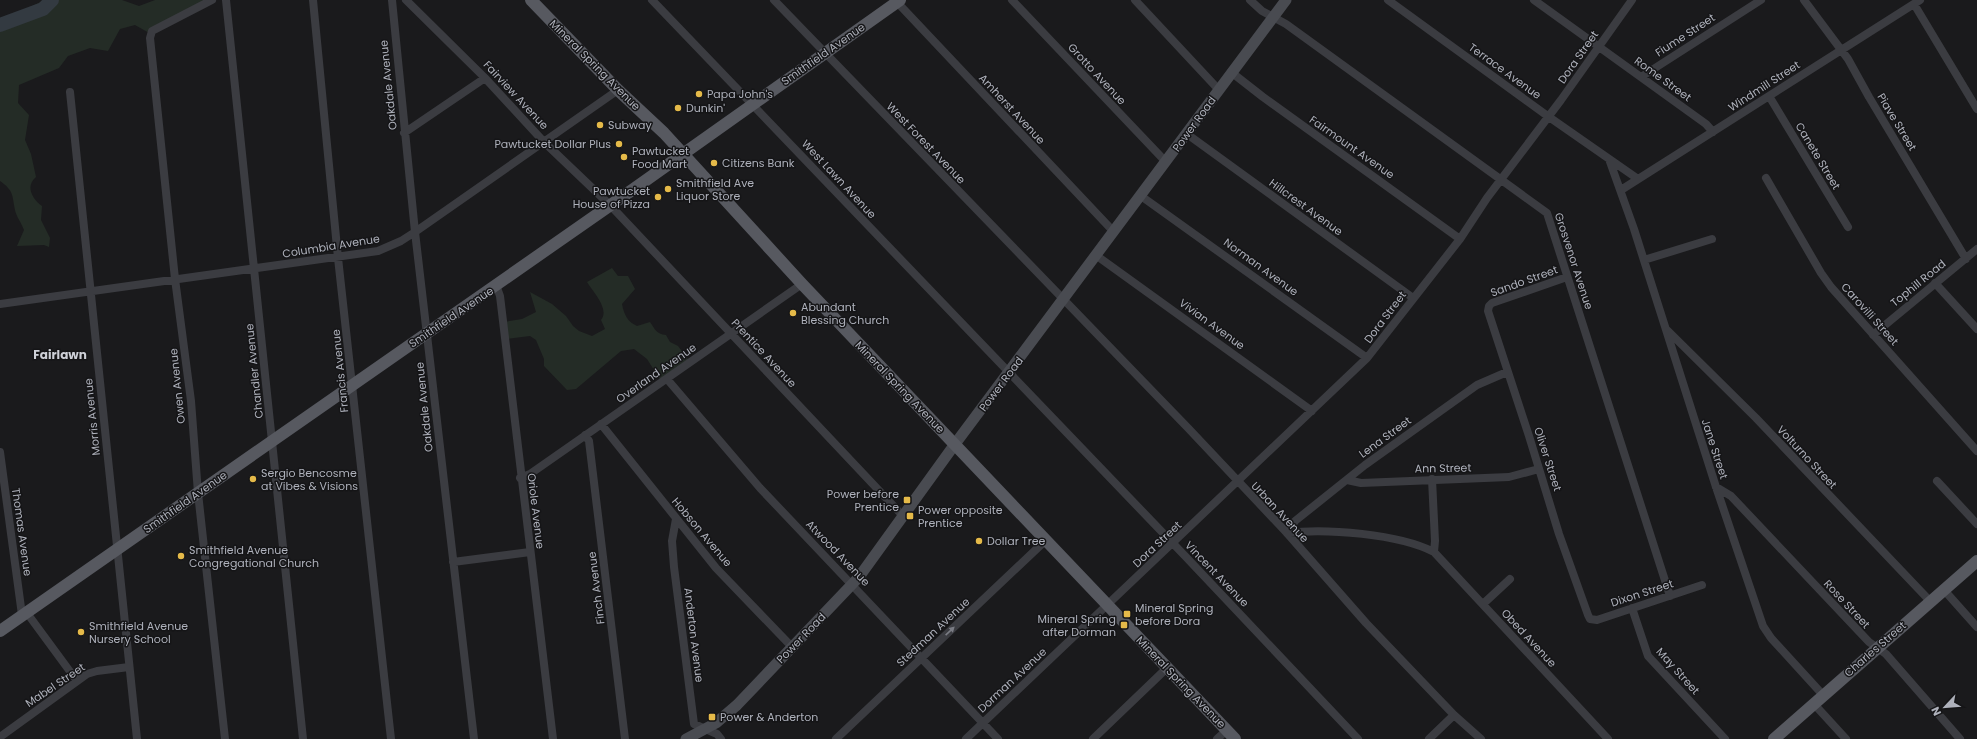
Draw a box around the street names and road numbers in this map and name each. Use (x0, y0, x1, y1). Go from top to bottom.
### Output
street label: Fiume Street (1652, 10, 1718, 60)
street label: Mineral Spring Avenue (546, 16, 644, 114)
street label: Smithfield Avenue (778, 19, 868, 89)
street label: Dora Street (1554, 27, 1602, 87)
street label: Oakdale Avenue (375, 39, 401, 131)
street label: Terrace Avenue (1465, 39, 1545, 103)
street label: Grotto Avenue (1064, 40, 1130, 108)
street label: Rome Street (1631, 53, 1695, 105)
street label: Fairview Avenue (480, 57, 552, 133)
street label: Windmill Street (1725, 57, 1803, 115)
street label: Amherst Avenue (975, 70, 1049, 148)
street label: Piave Street (1873, 90, 1921, 154)
street label: Power Road (1168, 93, 1220, 155)
street label: West Forest Avenue (883, 99, 969, 187)
street label: Fairmount Avenue (1306, 112, 1398, 182)
street label: Canete Street (1792, 119, 1844, 193)
street label: West Lawn Avenue (798, 136, 880, 222)
street label: Hillcrest Avenue (1266, 175, 1346, 239)
street label: Grosvenor Avenue (1551, 211, 1597, 312)
street label: Columbia Avenue (281, 230, 381, 262)
street label: Norman Avenue (1220, 234, 1302, 300)
street label: Tophill Road (1887, 256, 1949, 310)
street label: Sando Street (1488, 261, 1560, 301)
street label: Carovilli Street (1838, 279, 1902, 349)
street label: Smithfield Avenue (405, 283, 497, 351)
street label: Dora Street (1360, 288, 1410, 346)
street label: Vivian Avenue (1176, 295, 1248, 353)
street label: Prentice Avenue (728, 315, 800, 391)
street label: Chandler Avenue (241, 323, 267, 419)
street label: Francis Avenue (328, 328, 352, 413)
street label: Mineral Spring Avenue (852, 337, 948, 437)
street label: Overland Avenue (613, 339, 699, 407)
street label: Owen Avenue (165, 347, 189, 425)
street label: Power Road (975, 353, 1027, 415)
street label: Oakdale Avenue (411, 361, 437, 453)
street label: Morris Avenue (80, 378, 104, 456)
street label: Lena Street (1356, 413, 1414, 461)
street label: Jane Street (1698, 417, 1732, 481)
street label: Volturno Street (1773, 422, 1841, 492)
street label: Oliver Street (1530, 425, 1566, 493)
street label: Ann Street (1415, 460, 1471, 476)
street label: Smithfield Avenue (140, 467, 230, 537)
street label: Oriole Avenue (523, 472, 549, 550)
street label: Urban Avenue (1248, 478, 1312, 546)
street label: Thomas Avenue (8, 487, 36, 577)
street label: Hobson Avenue (668, 494, 736, 570)
street label: Atwood Avenue (802, 516, 874, 590)
street label: Dora Street (1129, 517, 1185, 571)
street label: Vincent Avenue (1181, 538, 1253, 611)
street label: Finch Avenue (584, 550, 608, 625)
street label: Dixon Street (1609, 575, 1675, 611)
street label: Rose Street (1820, 576, 1874, 632)
street label: Anderton Avenue (680, 587, 708, 683)
street label: Stedman Avenue (893, 594, 973, 670)
street label: Obed Avenue (1498, 605, 1560, 671)
street label: Power Road (773, 609, 829, 667)
street label: Charles Street (1841, 618, 1909, 680)
street label: Mineral Spring Avenue (1133, 632, 1229, 732)
street label: Dorman Avenue (974, 644, 1050, 716)
street label: May Street (1653, 644, 1703, 698)
street label: Mabel Street (22, 659, 88, 711)

